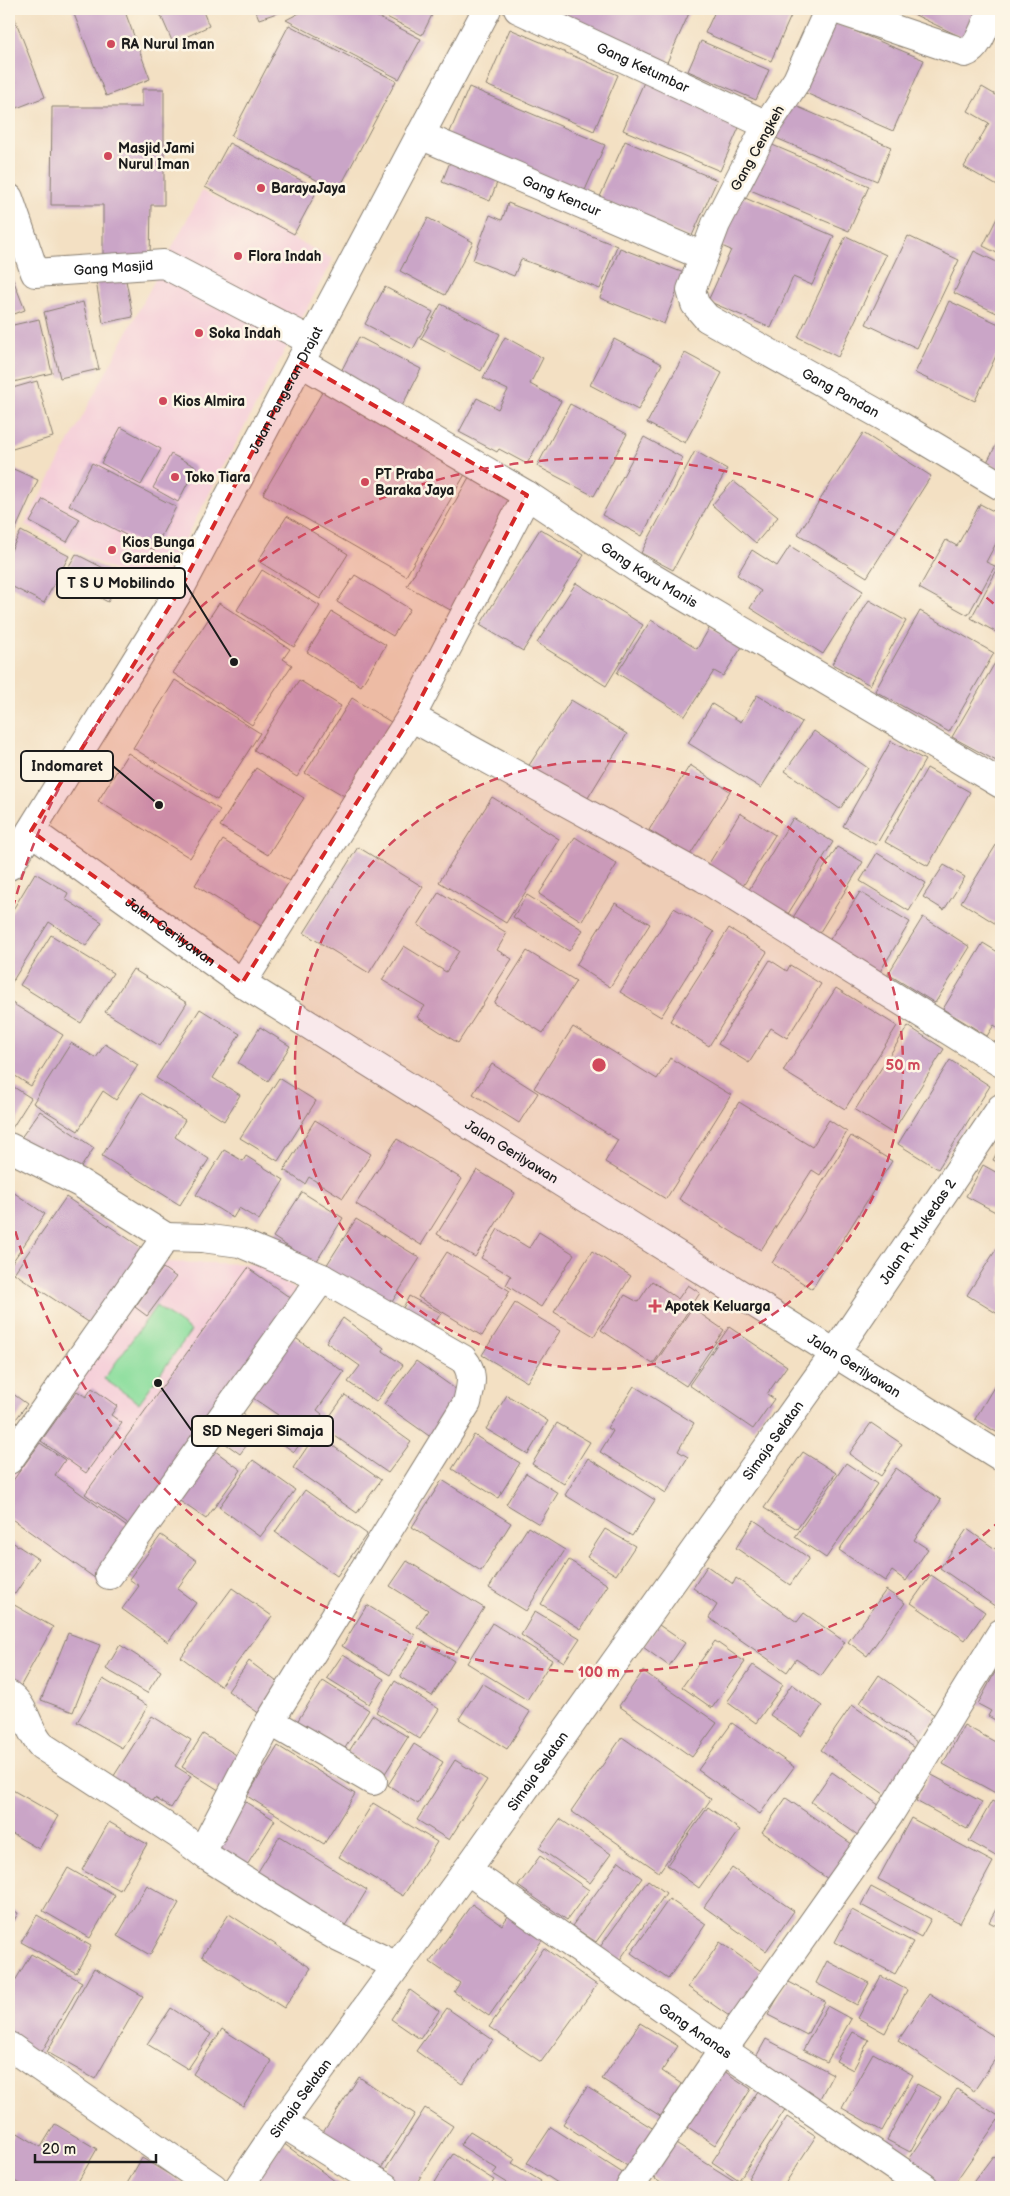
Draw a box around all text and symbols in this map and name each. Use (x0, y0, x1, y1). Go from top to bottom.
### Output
place label: RA Nurul Iman (121, 36, 215, 53)
marker: RA Nurul Iman (105, 38, 117, 50)
street label: Gang Ketumbar (594, 39, 693, 97)
street label: Gang Cengkeh (727, 102, 788, 194)
place label: Masjid Jami Nurul Iman (118, 140, 195, 173)
marker: Masjid Jami Nurul Iman (102, 150, 114, 162)
street label: Gang Kencur (520, 172, 604, 221)
place label: BarayaJaya (271, 180, 346, 197)
marker: BarayaJaya (255, 182, 267, 194)
place label: Flora Indah (248, 248, 321, 265)
marker: Flora Indah (232, 250, 244, 262)
street label: Gang Masjid (73, 257, 154, 279)
street label: Jalan Pangeran Drajat (245, 323, 327, 456)
place label: Soka Indah (209, 325, 281, 342)
marker: Soka Indah (193, 327, 205, 339)
street label: Gang Pandan (799, 365, 882, 421)
place label: Kios Almira (173, 393, 245, 410)
marker: Kios Almira (157, 395, 169, 407)
place label: PT Praba Baraka Jaya (375, 466, 454, 499)
place label: Toko Tiara (185, 469, 250, 486)
marker: Toko Tiara (169, 471, 181, 483)
marker: PT Praba Baraka Jaya (359, 476, 371, 488)
place label: Kios Bunga Gardenia (122, 534, 195, 567)
street label: Gang Kayu Manis (597, 538, 701, 612)
marker: Kios Bunga Gardenia (106, 544, 118, 556)
callout: T S U Mobilindo (57, 568, 185, 598)
text: T S U Mobilindo (67, 574, 175, 593)
callout: Indomaret (21, 751, 113, 781)
text: Indomaret (31, 757, 103, 776)
street label: Jalan Gerilyawan (122, 894, 219, 970)
centre of rings (590, 1056, 608, 1074)
text: 50 m (886, 1056, 921, 1075)
street label: Jalan Gerilyawan (462, 1116, 561, 1187)
street label: Jalan R. Mukedas 2 (876, 1175, 960, 1288)
place label: Apotek Keluarga (664, 1298, 771, 1315)
marker: Apotek Keluarga (649, 1300, 661, 1312)
street label: Jalan Gerilyawan (804, 1330, 904, 1401)
street label: Simaja Selatan (739, 1397, 807, 1484)
callout: SD Negeri Simaja (192, 1416, 333, 1446)
text: SD Negeri Simaja (202, 1422, 324, 1441)
text: 100 m (578, 1663, 620, 1682)
street label: Simaja Selatan (504, 1728, 572, 1814)
street label: Gang Ananas (655, 1999, 735, 2062)
street label: Simaja Selatan (267, 2055, 335, 2141)
scale bar (35, 2131, 156, 2163)
text: 20 m (42, 2140, 76, 2159)

